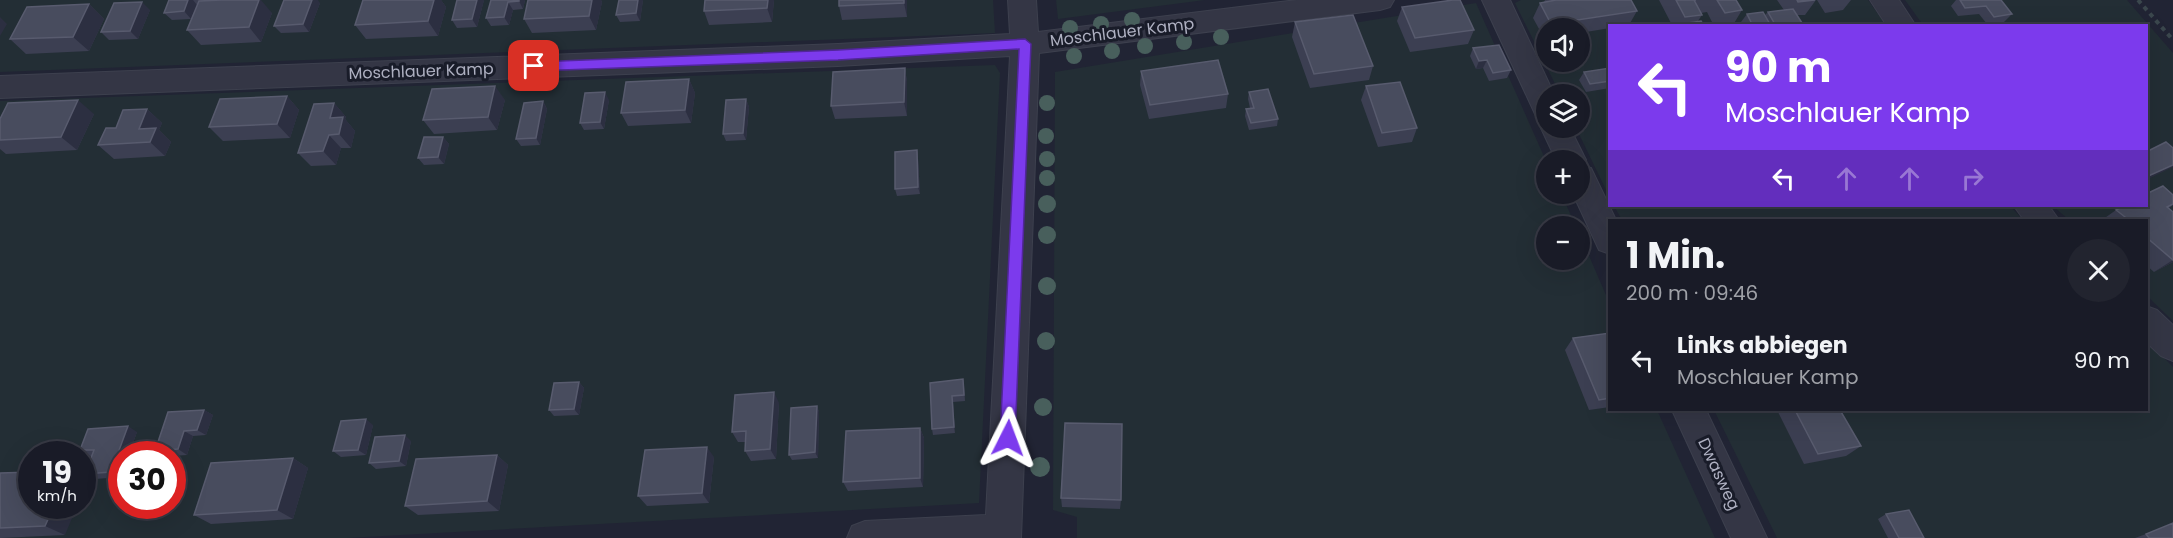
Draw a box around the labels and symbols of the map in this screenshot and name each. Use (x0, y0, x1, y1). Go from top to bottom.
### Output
street label: Moschlauer Kamp (1049, 12, 1196, 52)
pin (508, 40, 559, 91)
street label: Moschlauer Kamp (348, 57, 494, 85)
position arrow (976, 406, 1040, 470)
street label: Dwasweg (1692, 434, 1746, 514)
speed limit sign: 30 (108, 441, 186, 519)

